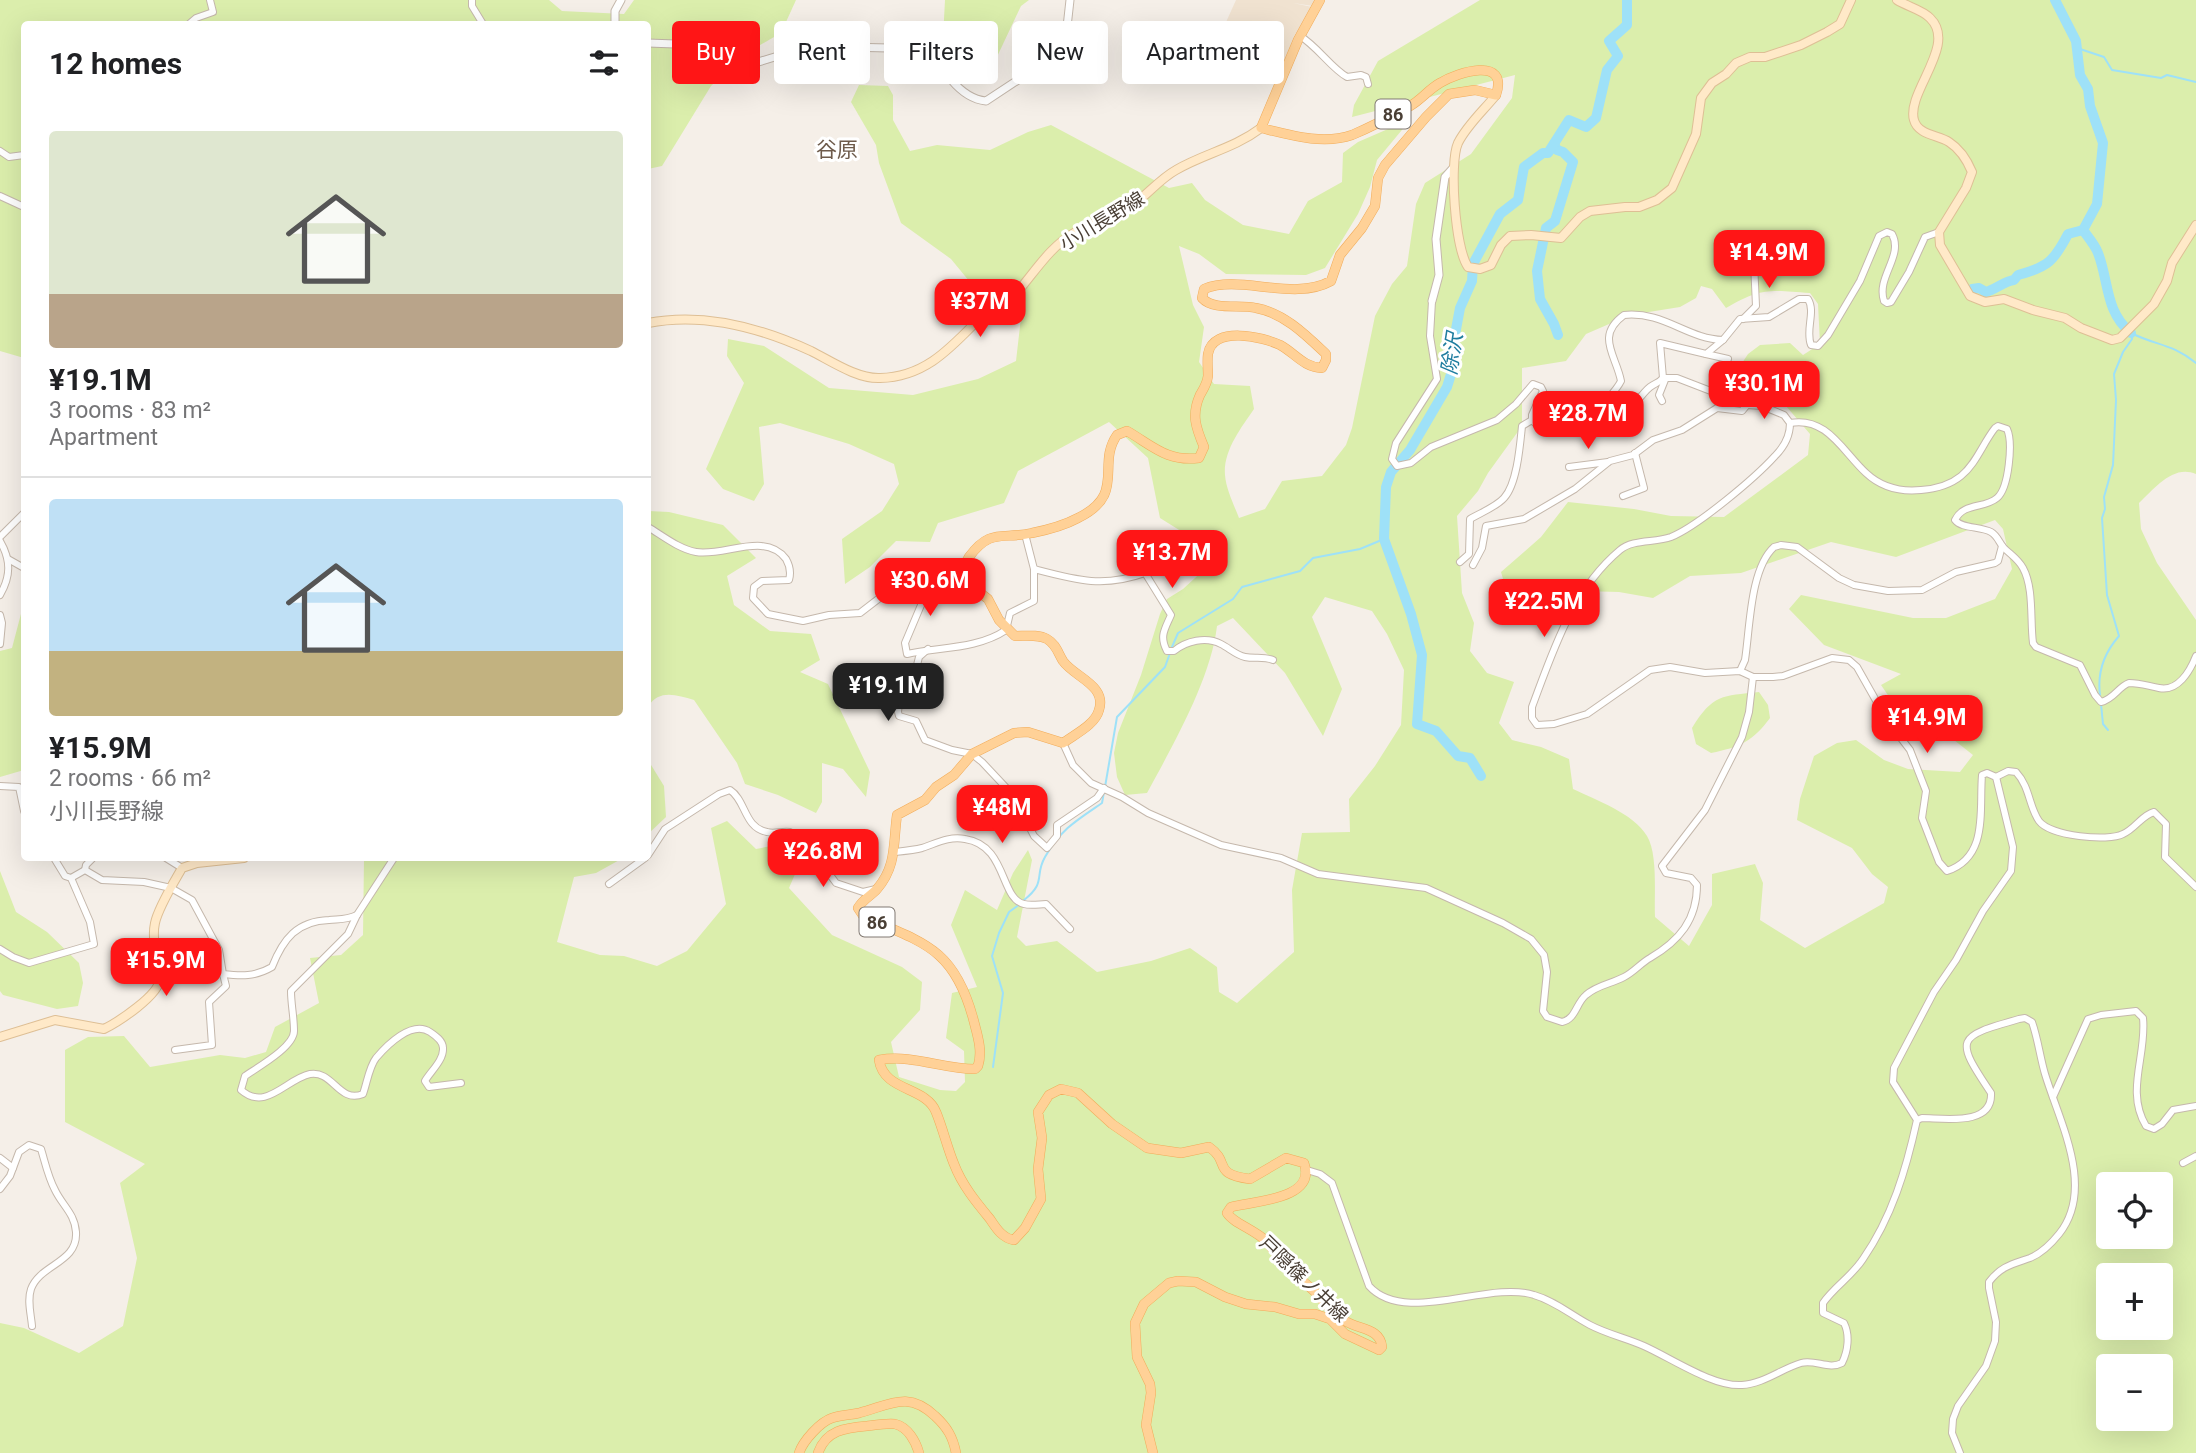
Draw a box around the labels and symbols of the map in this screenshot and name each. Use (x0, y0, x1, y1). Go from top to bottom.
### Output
road number: 86 (1376, 100, 1410, 128)
district label: 谷原 (816, 138, 858, 162)
street label: 小川長野線 (1055, 187, 1149, 255)
pin: ¥14.9M (1712, 230, 1826, 290)
pin: ¥37M (939, 280, 1021, 339)
water label: 除沢 (1437, 328, 1468, 377)
pin: ¥30.1M (1707, 362, 1821, 421)
pin: ¥28.7M (1531, 392, 1645, 451)
pin: ¥13.7M (1115, 530, 1229, 590)
pin: ¥30.6M (873, 558, 987, 618)
pin: ¥22.5M (1487, 580, 1601, 639)
pin: ¥19.1M (831, 664, 945, 723)
pin: ¥14.9M (1870, 696, 1984, 755)
pin: ¥48M (961, 786, 1043, 845)
pin: ¥26.8M (766, 830, 880, 889)
road number: 86 (860, 908, 894, 937)
pin: ¥15.9M (109, 939, 223, 998)
street label: 戸隠篠ノ井線 (1255, 1231, 1353, 1327)

